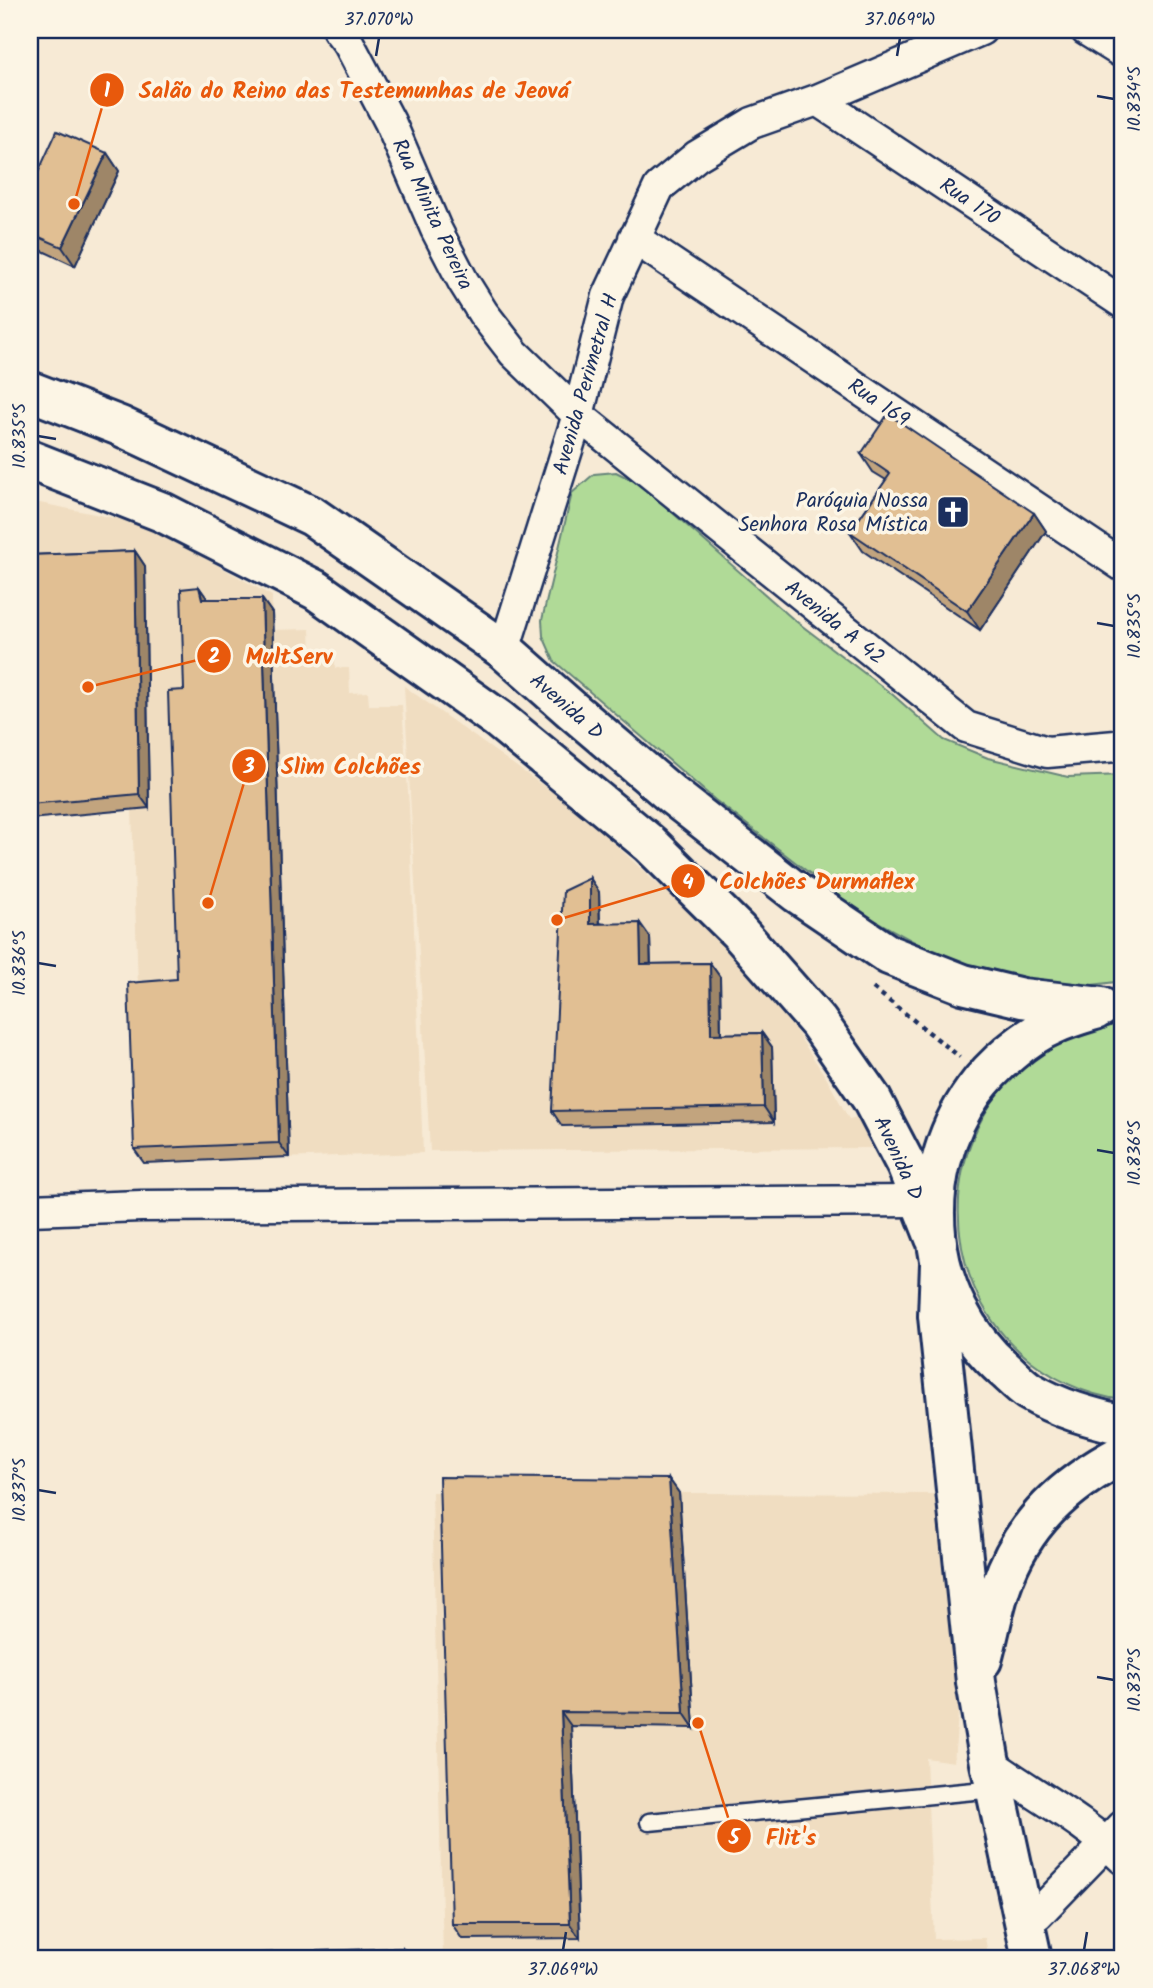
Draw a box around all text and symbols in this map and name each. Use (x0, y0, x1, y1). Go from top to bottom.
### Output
text: 37.070°W (344, 6, 414, 35)
text: 37.069°W (865, 6, 935, 35)
text: 10.834°S (1121, 66, 1150, 132)
callout: Salão do Reino das Testemunhas de Jeová (89, 68, 583, 112)
text: Salão do Reino das Testemunhas de Jeová (139, 74, 572, 110)
text: 1 (104, 75, 111, 108)
street label: Rua Minita Pereira (382, 133, 481, 296)
street label: Rua 170 (932, 170, 1006, 235)
street label: Avenida Perimetral H (545, 290, 628, 479)
street label: Rua 169 (840, 370, 916, 436)
text: 10.835°S (6, 403, 35, 469)
place label: Paróquia Nossa Senhora Rosa Mística (738, 485, 928, 542)
church icon: Paróquia Nossa Senhora Rosa Mística (934, 493, 972, 531)
street label: Avenida A 42 (777, 572, 891, 674)
text: 10.835°S (1121, 593, 1150, 659)
callout: MultServ (197, 634, 347, 678)
text: MultServ (245, 640, 334, 676)
text: 2 (208, 641, 220, 674)
street label: Avenida D (521, 665, 611, 749)
callout: Slim Colchões (232, 744, 435, 788)
text: Slim Colchões (281, 750, 421, 786)
text: 3 (242, 751, 255, 784)
callout: Colchões Durmaflex (670, 859, 929, 903)
text: Colchões Durmaflex (719, 865, 916, 901)
text: 4 (682, 867, 694, 900)
text: 10.836°S (6, 930, 35, 996)
street label: Avenida D (864, 1111, 932, 1206)
text: 10.836°S (1121, 1120, 1150, 1186)
text: 10.837°S (6, 1458, 35, 1522)
text: 10.837°S (1121, 1648, 1150, 1712)
callout: Flit's (717, 1814, 831, 1858)
text: Flit's (766, 1821, 817, 1857)
text: 5 (728, 1822, 742, 1855)
text: 37.069°W (528, 1956, 598, 1985)
text: 37.068°W (1048, 1956, 1120, 1985)

